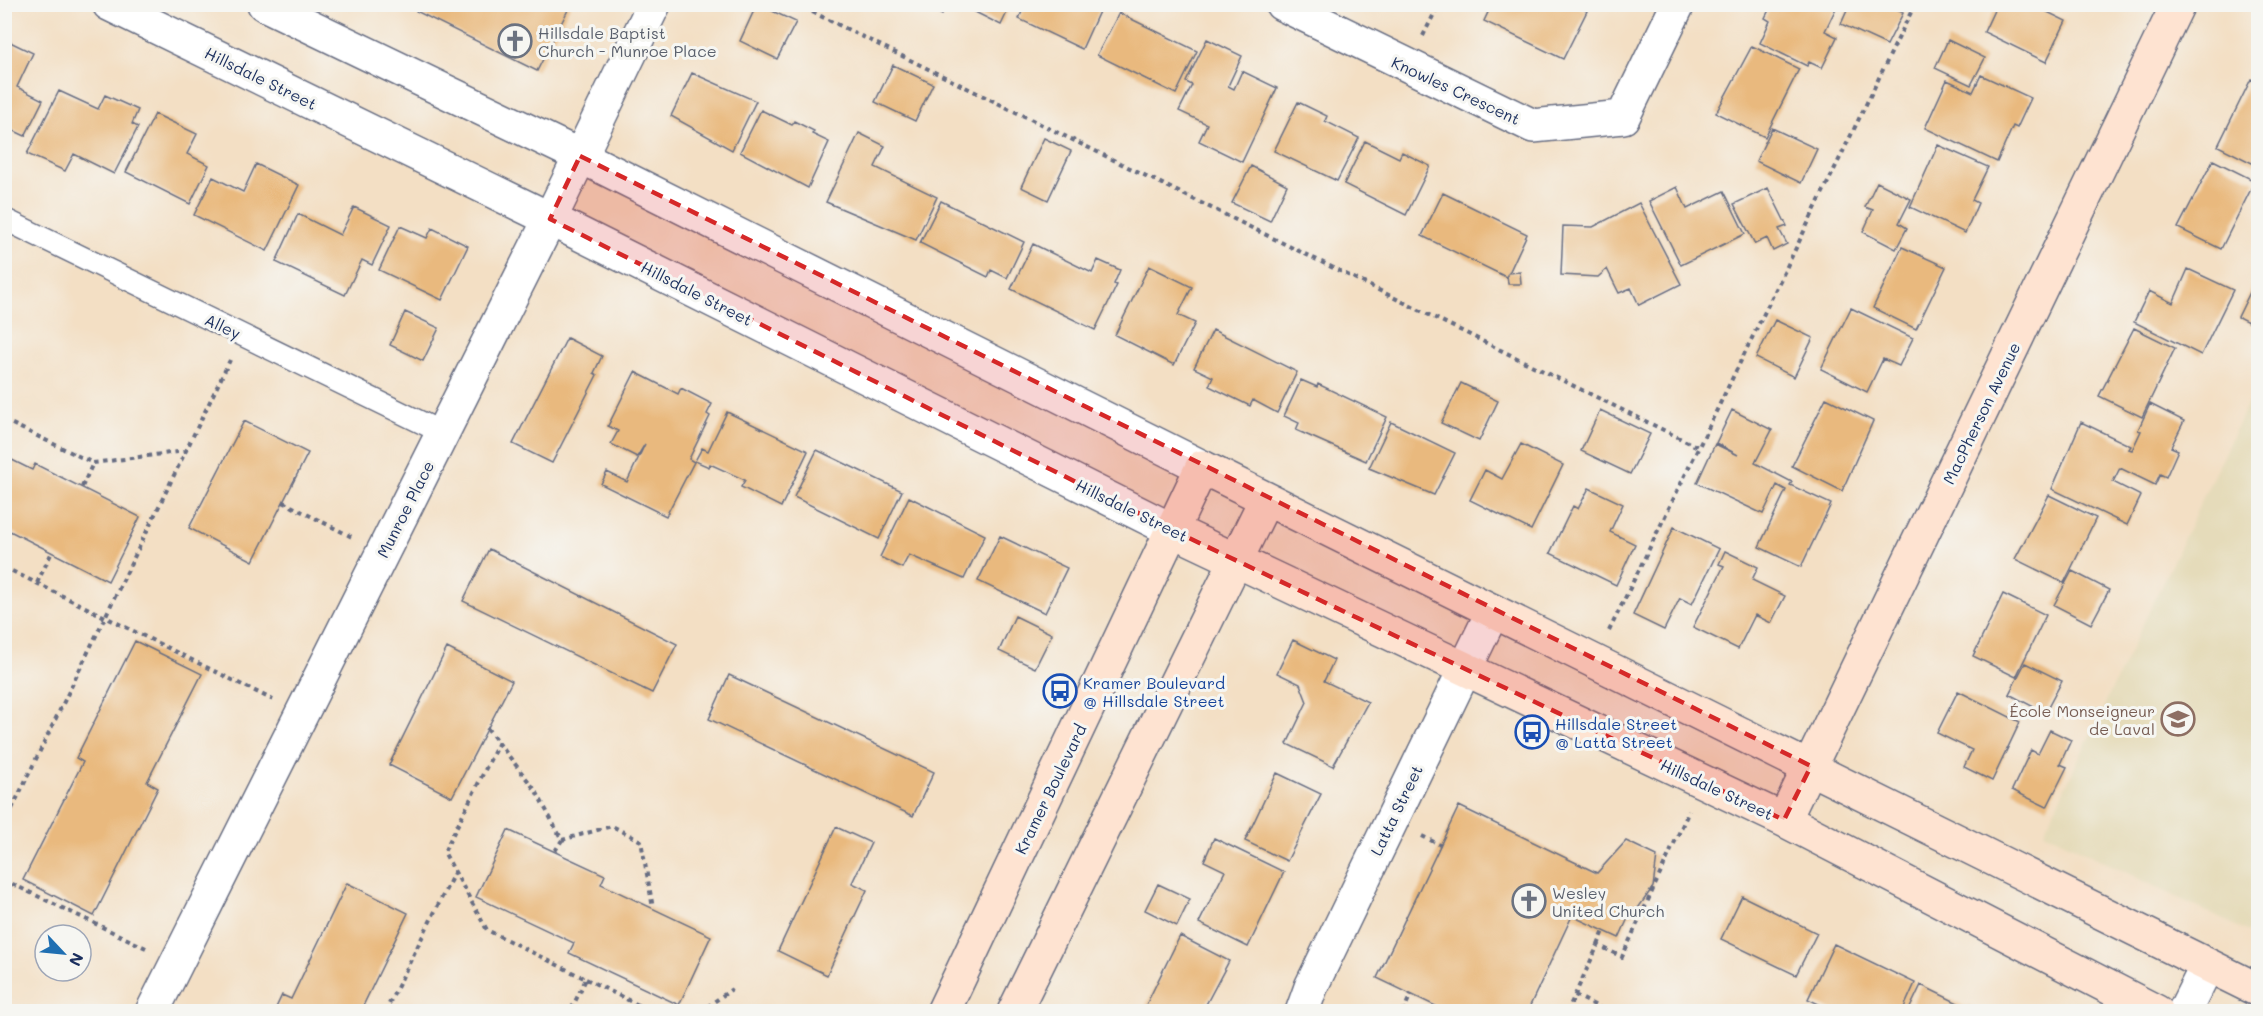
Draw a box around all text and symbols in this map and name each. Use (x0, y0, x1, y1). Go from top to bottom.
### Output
place label: Hillsdale Baptist Church - Munroe Place (538, 22, 717, 61)
church icon: Hillsdale Baptist Church - Munroe Place (497, 23, 533, 59)
street label: Hillsdale Street (201, 42, 321, 114)
street label: Knowles Crescent (1388, 51, 1524, 129)
street label: Hillsdale Street (638, 256, 756, 330)
street label: Alley (202, 308, 244, 344)
street label: MacPherson Avenue (1937, 339, 2025, 487)
street label: Munroe Place (372, 457, 438, 561)
street label: Hillsdale Street (1072, 474, 1192, 546)
place label: Kramer Boulevard @ Hillsdale Street (1083, 672, 1225, 711)
bus stop icon: Kramer Boulevard @ Hillsdale Street (1042, 673, 1078, 709)
place label: École Monseigneur de Laval (2009, 700, 2155, 739)
school or university icon: École Monseigneur de Laval (2160, 701, 2196, 737)
place label: Hillsdale Street @ Latta Street (1555, 713, 1677, 752)
bus stop icon: Hillsdale Street @ Latta Street (1514, 714, 1550, 750)
street label: Kramer Boulevard (1009, 720, 1091, 858)
street label: Hillsdale Street (1657, 754, 1777, 824)
street label: Latta Street (1365, 761, 1427, 859)
place label: Wesley United Church (1552, 882, 1664, 921)
church icon: Wesley United Church (1511, 883, 1547, 919)
north arrow (33, 923, 93, 983)
text: N (65, 950, 89, 970)

